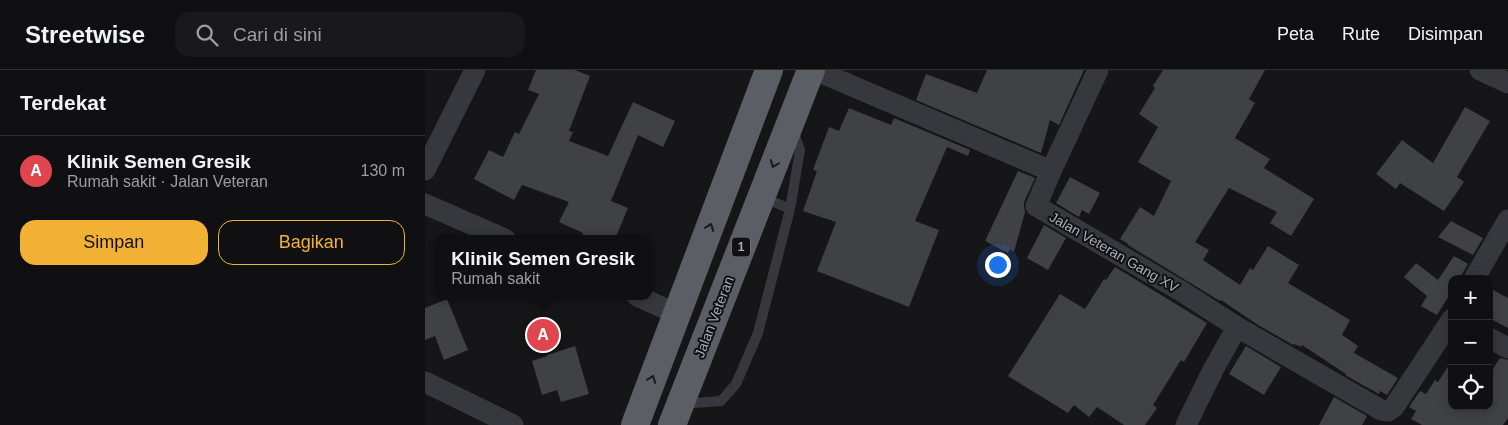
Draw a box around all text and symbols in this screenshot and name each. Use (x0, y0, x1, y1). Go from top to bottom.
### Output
search box (175, 12, 525, 57)
text: Streetwise (25, 21, 145, 48)
icon: search (193, 21, 221, 49)
text: Cari di sini (233, 24, 322, 45)
text: Peta (1277, 24, 1314, 44)
text: Rute (1342, 24, 1380, 44)
text: Disimpan (1408, 24, 1483, 44)
text: Terdekat (20, 91, 106, 114)
text: Klinik Semen Gresik (67, 151, 251, 172)
one-way arrow (770, 159, 780, 168)
text: A (30, 162, 42, 179)
text: 130 m (361, 162, 405, 179)
text: Rumah sakit · Jalan Veteran (67, 173, 268, 190)
street label: Jalan Veteran Gang XV (1047, 208, 1182, 296)
button: Simpan (20, 220, 208, 265)
button: Bagikan (218, 220, 405, 265)
one-way arrow (704, 224, 714, 232)
popup (434, 235, 652, 300)
road number: 1 (732, 238, 750, 256)
text: Klinik Semen Gresik (451, 248, 635, 269)
your location (985, 252, 1011, 278)
text: Rumah sakit (451, 270, 540, 287)
street label: Jalan Veteran (691, 274, 737, 360)
map controls (1448, 275, 1493, 410)
button: + (1448, 275, 1493, 320)
pin: A (527, 316, 559, 354)
button: − (1448, 320, 1493, 365)
button: locate (1448, 365, 1493, 410)
one-way arrow (646, 376, 656, 384)

